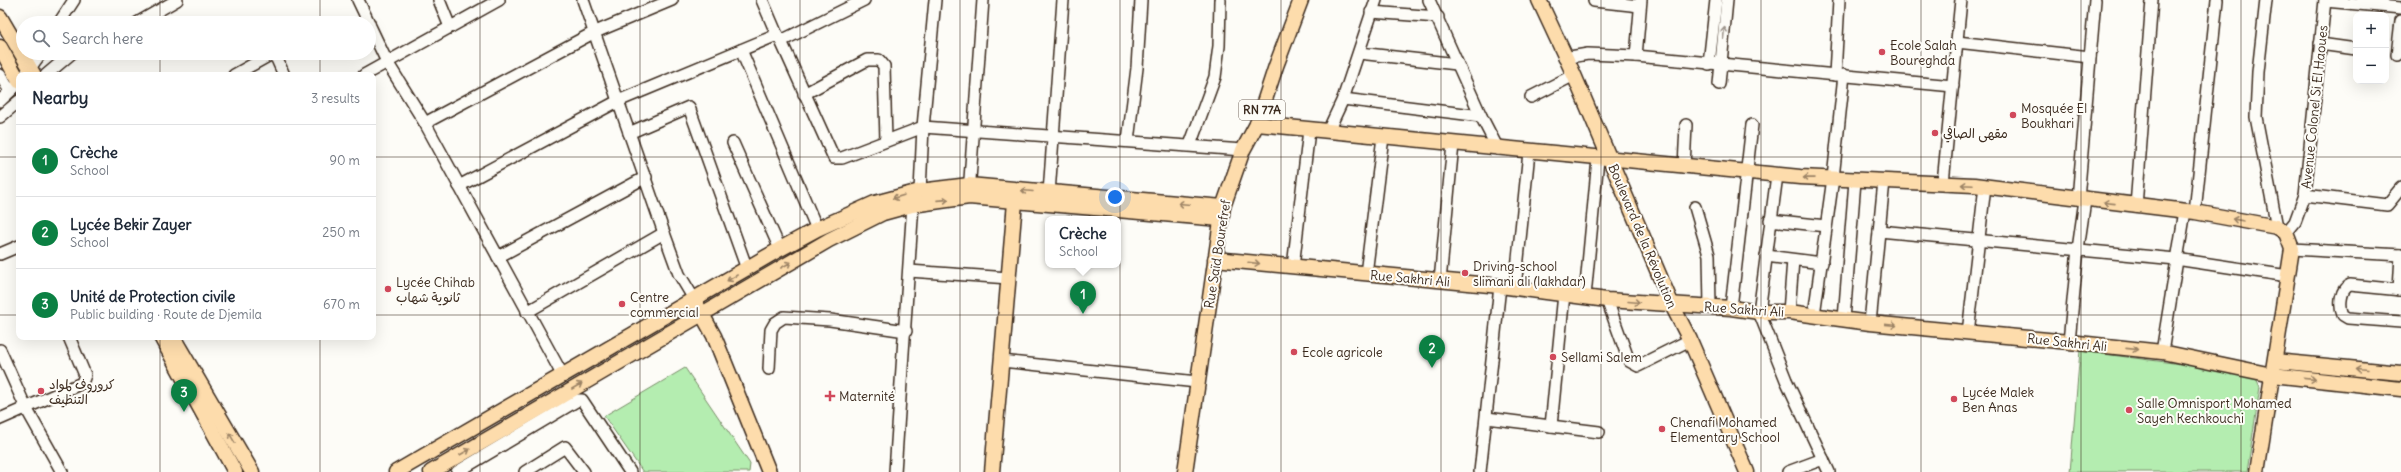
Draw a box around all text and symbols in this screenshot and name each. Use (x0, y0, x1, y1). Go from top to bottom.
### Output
map controls (2353, 12, 2389, 84)
button: + (2353, 12, 2389, 48)
search box (16, 16, 376, 60)
street label: Avenue Colonel Si El Haoues (2297, 24, 2332, 190)
icon: search (30, 27, 52, 49)
one-way arrow (1720, 27, 1728, 40)
text: Search here (62, 29, 143, 48)
place label: Ecole Salah Boureghda (1890, 37, 1957, 69)
marker: Ecole Salah Boureghda (1877, 47, 1887, 57)
button: − (2353, 48, 2389, 84)
text: Nearby (32, 87, 88, 109)
text: 3 results (311, 90, 360, 107)
road number: RN 77A (1239, 100, 1285, 120)
place label: Mosquée El Boukhari (2021, 100, 2087, 132)
marker: Mosquée El Boukhari (2008, 110, 2018, 120)
place label: مقهى الصافي (1943, 125, 2008, 143)
marker: مقهى الصافي (1930, 128, 1940, 138)
text: Crèche (70, 143, 118, 162)
text: 1 (42, 152, 48, 169)
text: 90 m (329, 152, 360, 169)
street label: Boulevard de la Révolution (1604, 161, 1681, 311)
text: School (70, 162, 109, 179)
one-way arrow (1803, 174, 1816, 181)
one-way arrow (1961, 181, 1974, 188)
one-way arrow (1021, 187, 1034, 195)
your location (1105, 187, 1125, 207)
one-way arrow (892, 194, 905, 201)
one-way arrow (936, 197, 949, 204)
street label: Rue Saïd Bourefref (1201, 198, 1235, 310)
one-way arrow (2103, 199, 2116, 207)
one-way arrow (1178, 201, 1191, 208)
text: Lycée Bekir Zayer (70, 215, 192, 234)
popup (1045, 216, 1121, 268)
one-way arrow (2232, 216, 2245, 224)
text: 2 (41, 224, 49, 241)
text: 250 m (322, 224, 360, 241)
text: Crèche (1059, 224, 1107, 243)
text: School (70, 234, 109, 251)
text: School (1059, 243, 1098, 260)
place label: Driving-school slimani ali (lakhdar) (1473, 258, 1586, 290)
one-way arrow (1247, 259, 1260, 267)
one-way arrow (780, 260, 792, 268)
street label: Rue Sakhri Ali (1369, 267, 1451, 290)
marker: Driving-school slimani ali (lakhdar) (1460, 268, 1470, 278)
place label: Lycée Chihab ثانوية شهاب (396, 274, 475, 306)
one-way arrow (726, 274, 738, 282)
pin: 1 (1070, 281, 1096, 314)
marker: Lycée Chihab ثانوية شهاب (383, 284, 393, 294)
text: Unité de Protection civile (70, 287, 235, 306)
place label: Centre commercial (630, 289, 699, 321)
text: 3 (41, 296, 49, 313)
text: 670 m (323, 296, 360, 313)
one-way arrow (1627, 298, 1640, 306)
street label: Rue Sakhri Ali (1703, 298, 1785, 321)
marker: Centre commercial (617, 299, 627, 309)
text: Public building · Route de Djemila (70, 306, 262, 323)
one-way arrow (1884, 322, 1897, 329)
street label: Rue Sakhri Ali (2026, 330, 2108, 355)
pin: 2 (1419, 335, 1445, 368)
place label: Ecole agricole (1302, 344, 1383, 361)
one-way arrow (2125, 345, 2138, 353)
marker: Ecole agricole (1289, 347, 1299, 357)
place label: Sellami Salem (1561, 349, 1642, 366)
marker: Sellami Salem (1548, 352, 1558, 362)
one-way arrow (2356, 366, 2369, 373)
one-way arrow (2303, 375, 2316, 383)
place label: كروروف لمواد التنظيف (49, 376, 115, 408)
pin: 3 (171, 379, 197, 412)
one-way arrow (571, 382, 583, 390)
place label: Lycée Malek Ben Anas (1962, 384, 2035, 416)
marker: كروروف لمواد التنظيف (36, 386, 46, 396)
place label: Maternité (839, 388, 895, 405)
marker: Maternité (824, 390, 836, 402)
marker: Lycée Malek Ben Anas (1949, 394, 1959, 404)
place label: Salle Omnisport Mohamed Sayeh Kechkouchi (2137, 395, 2292, 427)
marker: Salle Omnisport Mohamed Sayeh Kechkouchi (2124, 405, 2134, 415)
place label: Chenafi Mohamed Elementary School (1670, 414, 1780, 446)
marker: Chenafi Mohamed Elementary School (1657, 424, 1667, 434)
one-way arrow (228, 432, 236, 444)
one-way arrow (458, 448, 470, 456)

